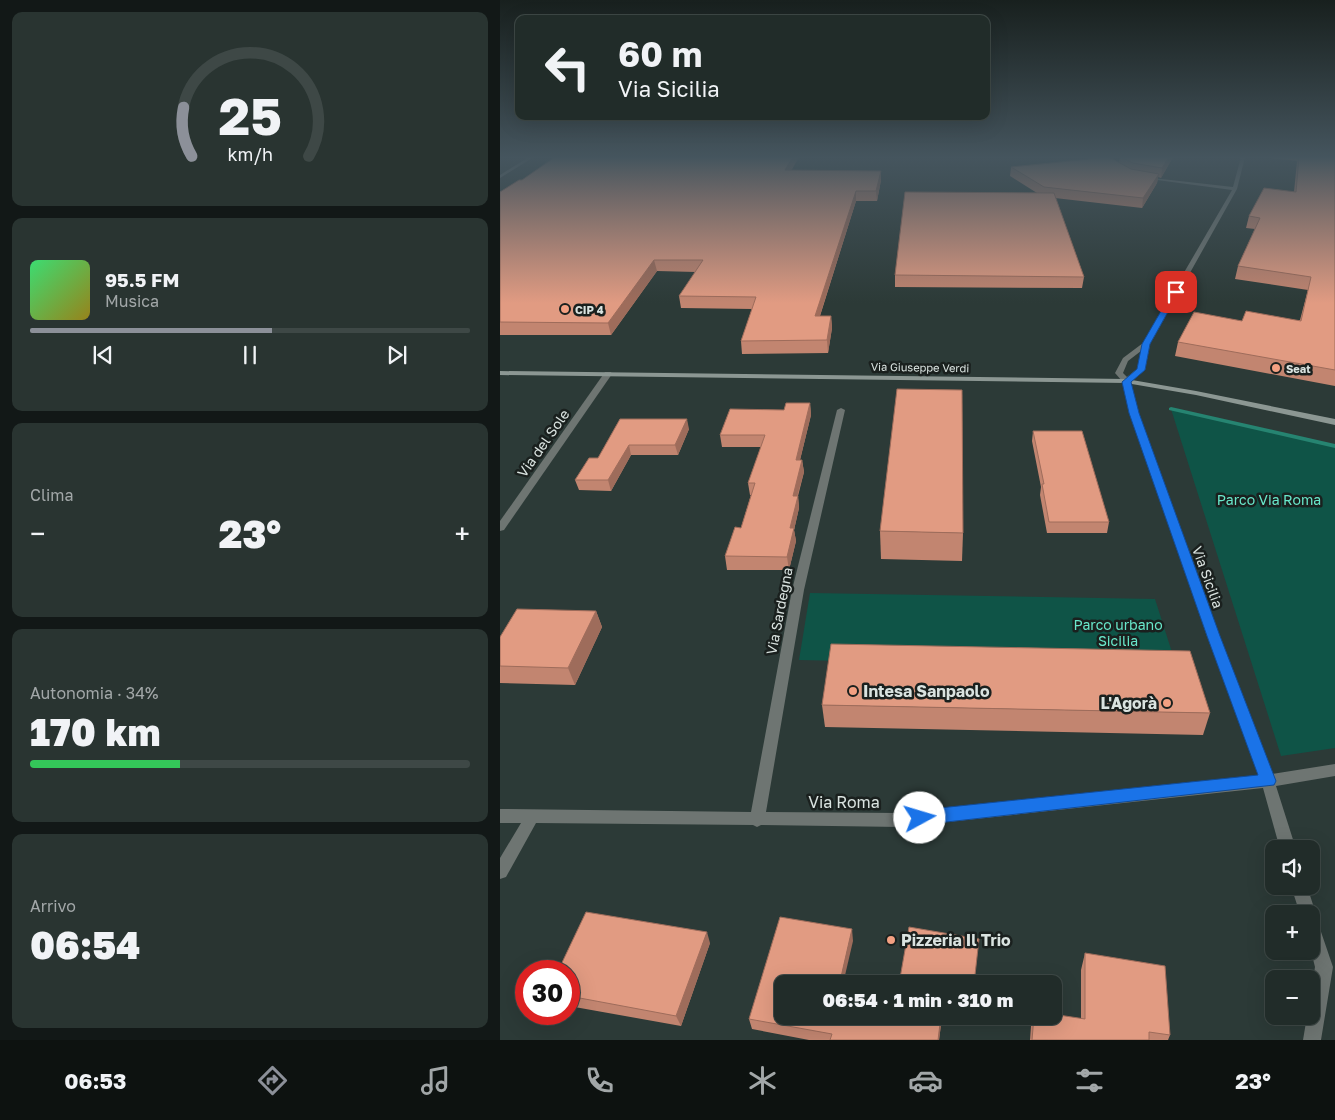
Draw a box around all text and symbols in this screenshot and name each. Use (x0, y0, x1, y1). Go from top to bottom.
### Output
text: 60 m (618, 33, 702, 75)
icon: left (535, 35, 600, 100)
text: Via Sicilia (618, 75, 720, 102)
text: 25 (218, 84, 282, 146)
text: km/h (227, 143, 273, 165)
text: 95.5 FM (105, 268, 179, 291)
pin (1155, 271, 1197, 313)
icon: arrive (1162, 278, 1190, 306)
text: Musica (105, 291, 159, 311)
marker: CIP 4 (559, 303, 571, 315)
place label: CIP 4 (575, 303, 604, 316)
icon: previous (89, 341, 117, 369)
icon: pause (236, 341, 264, 369)
icon: next (383, 341, 411, 369)
street label: Via Giuseppe Verdi (871, 360, 969, 374)
marker: Seat (1270, 362, 1282, 374)
place label: Seat (1286, 362, 1311, 375)
street label: Via del Sole (513, 406, 573, 480)
text: Clima (30, 485, 74, 505)
park label: Parco Via Roma (1217, 491, 1321, 508)
text: 23° (219, 511, 281, 556)
text: − (30, 517, 45, 550)
text: + (455, 517, 470, 550)
street label: Via Sicilia (1189, 544, 1227, 610)
street label: Via Sardegna (762, 566, 796, 656)
park label: Parco urbano Sicilia (1073, 616, 1163, 649)
place label: Intesa Sanpaolo (863, 681, 990, 701)
text: Autonomia · 34% (30, 683, 158, 703)
marker: Intesa Sanpaolo (847, 685, 859, 697)
place label: L'Agorà (1101, 693, 1157, 713)
marker: L'Agorà (1161, 697, 1173, 709)
text: 170 km (30, 709, 160, 754)
position arrow (893, 791, 945, 843)
street label: Via Roma (808, 792, 880, 812)
map controls (1265, 840, 1320, 1025)
button: sound (1265, 840, 1320, 895)
text: Arrivo (30, 896, 76, 916)
button: + (1265, 905, 1320, 960)
text: 06:54 (30, 922, 140, 967)
place label: Pizzeria Il Trio (901, 930, 1011, 950)
marker: Pizzeria Il Trio (885, 934, 897, 946)
speed limit sign: 30 (515, 960, 580, 1025)
button: − (1265, 970, 1320, 1025)
text: 06:54 · 1 min · 310 m (823, 988, 1013, 1011)
icon: directions (255, 1063, 290, 1098)
icon: music (418, 1063, 453, 1098)
icon: phone (582, 1063, 617, 1098)
icon: climate (745, 1063, 780, 1098)
icon: car (908, 1063, 943, 1098)
icon: filters (1072, 1063, 1107, 1098)
text: 06:53 (64, 1067, 126, 1094)
text: 23° (1235, 1067, 1271, 1094)

